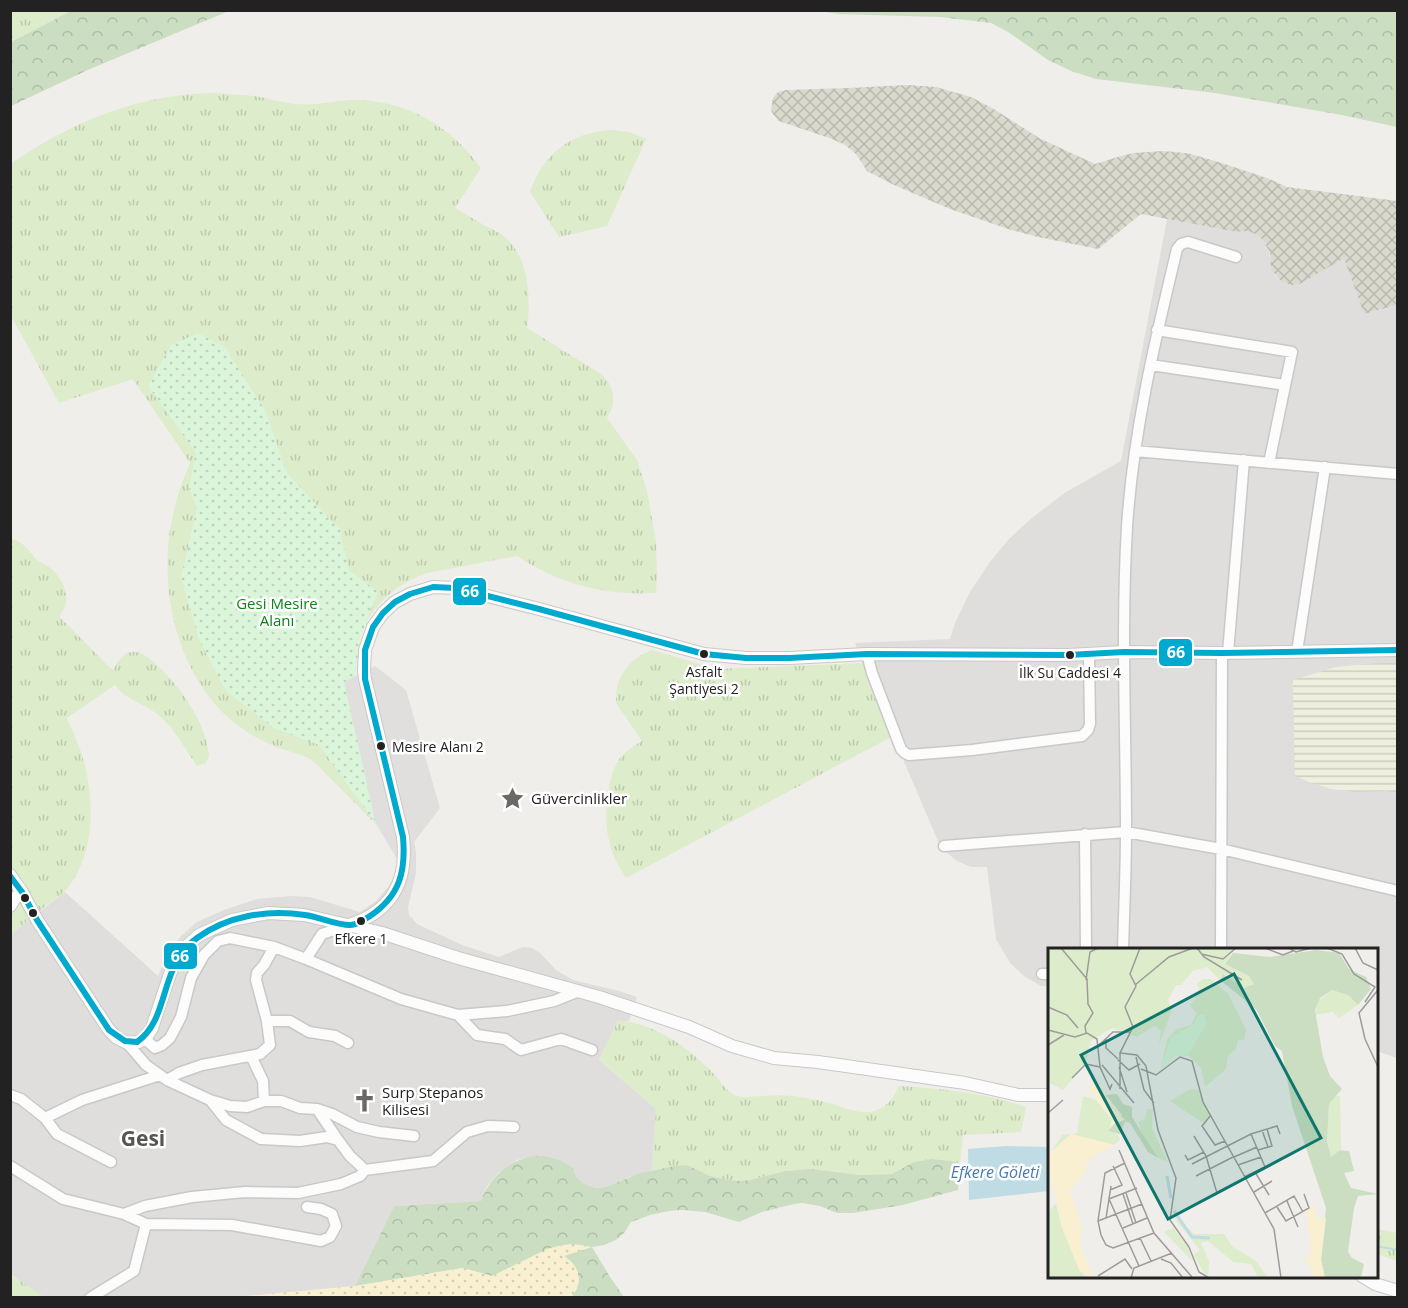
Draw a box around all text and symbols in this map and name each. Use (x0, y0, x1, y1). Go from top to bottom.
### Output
line badge: 66 (452, 577, 487, 606)
text: 66 (461, 580, 479, 602)
park label: Gesi Mesire Alanı (236, 593, 318, 630)
line badge: 66 (1158, 638, 1193, 667)
text: 66 (1167, 641, 1185, 663)
marker: Asfalt Şantiyesi 2 (698, 648, 710, 660)
marker: İlk Su Caddesi 4 (1064, 649, 1076, 661)
place label: Asfalt Şantiyesi 2 (669, 662, 739, 698)
place label: İlk Su Caddesi 4 (1019, 663, 1121, 682)
place label: Mesire Alanı 2 (392, 737, 484, 756)
marker: Mesire Alanı 2 (375, 740, 387, 752)
place icon: Güvercinlikler (500, 785, 526, 811)
place label: Güvercinlikler (531, 788, 627, 808)
unlabelled marker (19, 892, 31, 904)
unlabelled marker (27, 907, 39, 919)
marker: Efkere 1 (355, 915, 367, 927)
place label: Efkere 1 (335, 929, 387, 948)
line badge: 66 (163, 942, 198, 970)
text: 66 (171, 945, 189, 967)
inset map (1048, 948, 1378, 1278)
place label: Surp Stepanos Kilisesi (382, 1082, 484, 1119)
church icon: Surp Stepanos Kilisesi (351, 1088, 377, 1114)
district label: Gesi (121, 1124, 165, 1152)
water label: Efkere Göleti (951, 1161, 1040, 1183)

